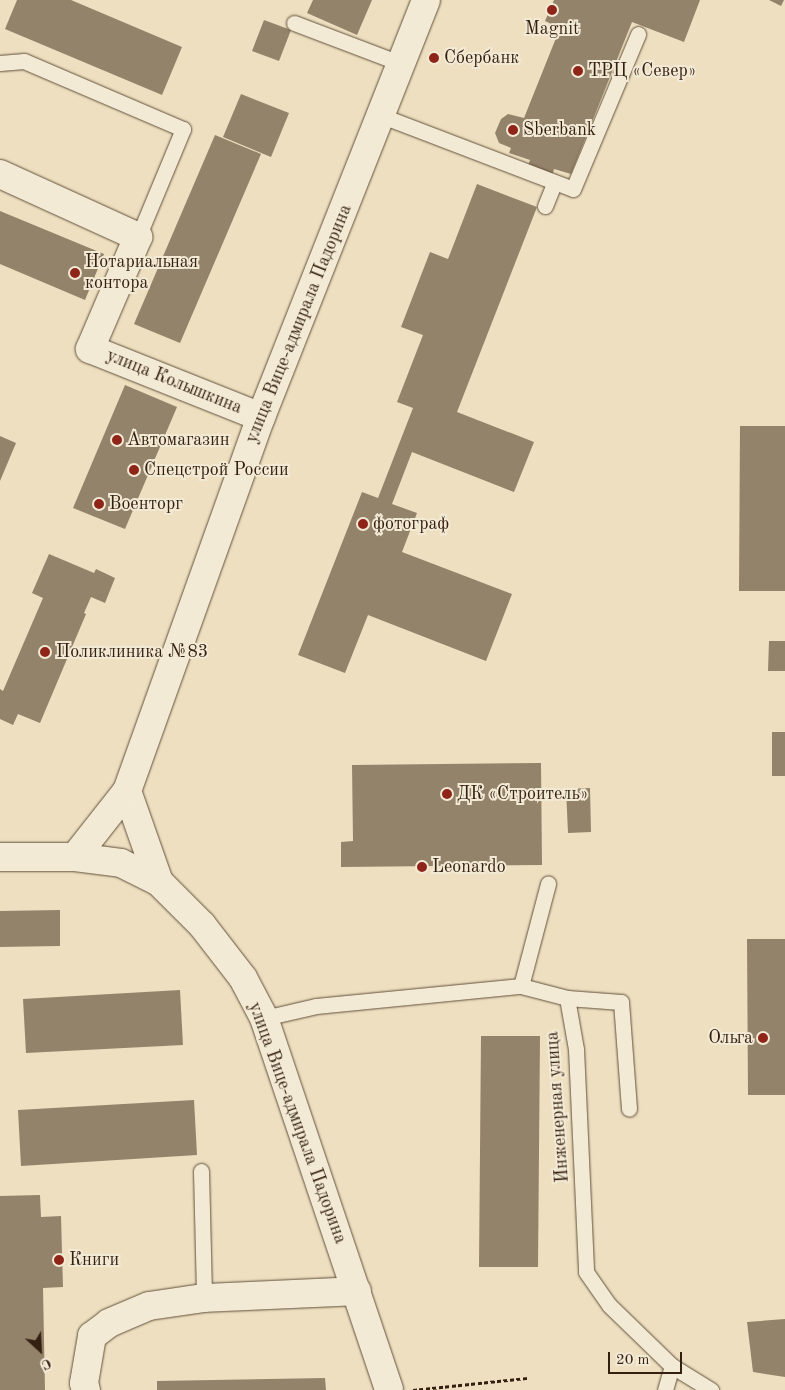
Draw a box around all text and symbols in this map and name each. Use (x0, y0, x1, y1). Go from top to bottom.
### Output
marker: Magnit (546, 4, 558, 16)
place label: Magnit (525, 18, 579, 40)
place label: Сбербанк (444, 47, 519, 69)
marker: Сбербанк (428, 52, 440, 64)
place label: ТРЦ «Север» (588, 60, 696, 82)
marker: ТРЦ «Север» (572, 65, 584, 77)
place label: Sberbank (523, 119, 596, 141)
marker: Sberbank (507, 124, 519, 136)
street label: улица Вице-адмирала Падорина (241, 201, 357, 447)
place label: Нотариальная контора (85, 252, 198, 294)
marker: Нотариальная контора (69, 267, 81, 279)
street label: улица Колышкина (103, 345, 245, 419)
place label: Автомагазин (127, 429, 230, 451)
marker: Автомагазин (111, 434, 123, 446)
place label: Спецстрой России (144, 459, 289, 481)
marker: Спецстрой России (128, 464, 140, 476)
place label: Военторг (109, 493, 183, 515)
marker: Военторг (93, 498, 105, 510)
place label: фотограф (373, 513, 449, 535)
marker: фотограф (357, 518, 369, 530)
place label: Поликлиника №83 (56, 641, 208, 663)
marker: Поликлиника №83 (38, 645, 52, 659)
place label: ДК «Строитель» (457, 783, 588, 805)
marker: ДК «Строитель» (441, 788, 453, 800)
place label: Leonardo (432, 856, 506, 878)
marker: Leonardo (416, 861, 428, 873)
street label: улица Вице-адмирала Падорина (243, 999, 351, 1247)
place label: Ольга (708, 1027, 753, 1049)
street label: Инженерная улица (542, 1031, 574, 1183)
marker: Ольга (757, 1032, 769, 1044)
place label: Книги (69, 1249, 119, 1271)
marker: Книги (53, 1254, 65, 1266)
north arrow (15, 1325, 65, 1375)
scale bar (610, 1342, 684, 1374)
text: 20 m (616, 1353, 650, 1368)
text: С (39, 1355, 53, 1372)

